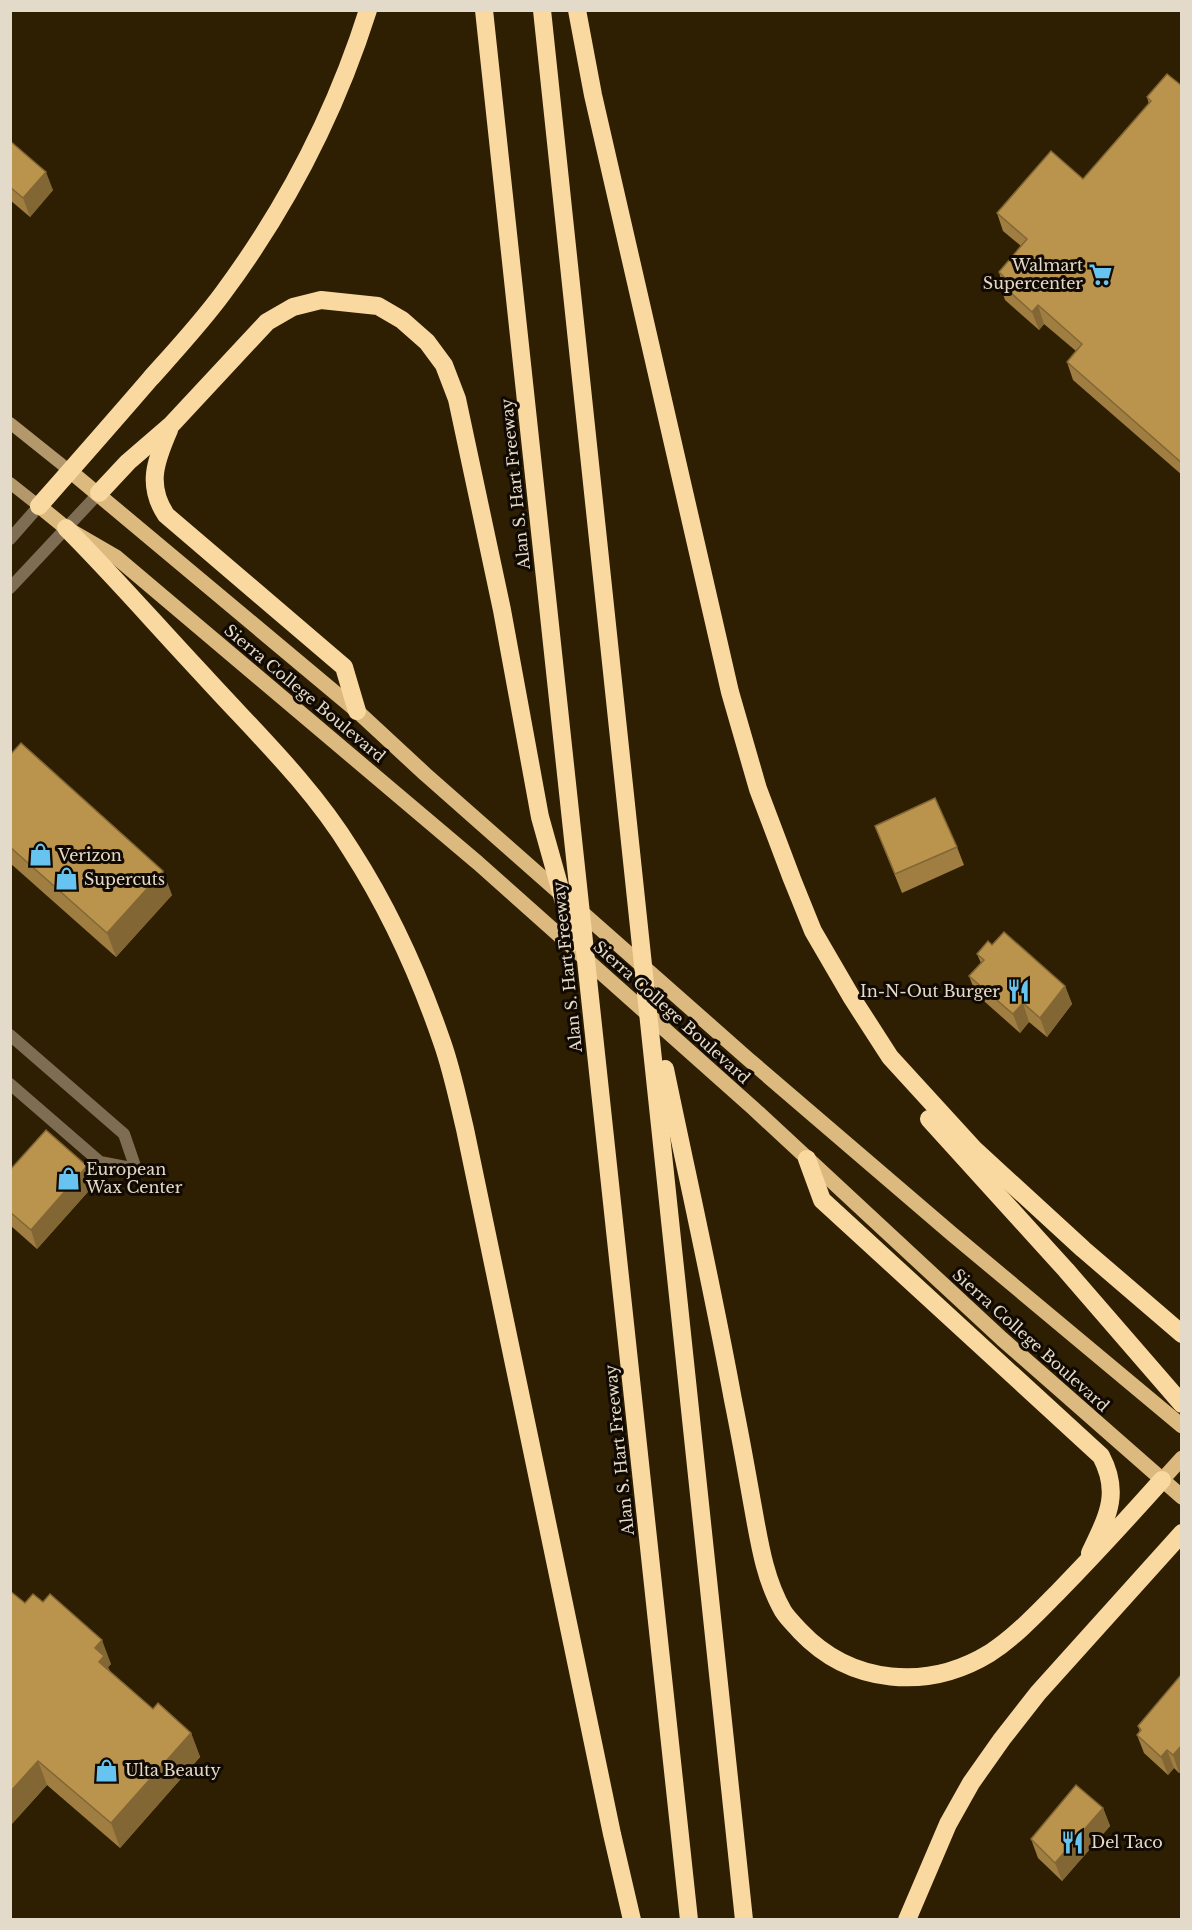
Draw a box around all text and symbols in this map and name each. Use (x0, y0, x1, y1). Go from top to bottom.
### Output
place label: Walmart Supercenter (983, 255, 1083, 293)
supermarket icon: Walmart Supercenter (1088, 261, 1114, 287)
street label: Alan S. Hart Freeway (496, 397, 534, 571)
street label: Sierra College Boulevard (220, 620, 390, 766)
shop icon: Verizon (27, 842, 53, 868)
place label: Verizon (57, 845, 122, 865)
shop icon: Supercuts (53, 866, 79, 892)
place label: Supercuts (84, 869, 165, 889)
street label: Alan S. Hart Freeway (548, 880, 586, 1054)
street label: Sierra College Boulevard (590, 936, 755, 1088)
restaurant icon: In-N-Out Burger (1005, 978, 1031, 1004)
place label: In-N-Out Burger (860, 981, 1000, 1001)
place label: European Wax Center (85, 1159, 183, 1197)
shop icon: European Wax Center (55, 1165, 81, 1191)
street label: Sierra College Boulevard (949, 1264, 1114, 1416)
street label: Alan S. Hart Freeway (600, 1363, 638, 1537)
shop icon: Ulta Beauty (94, 1757, 120, 1783)
place label: Ulta Beauty (125, 1760, 221, 1780)
restaurant icon: Del Taco (1060, 1829, 1086, 1855)
place label: Del Taco (1091, 1832, 1163, 1852)

